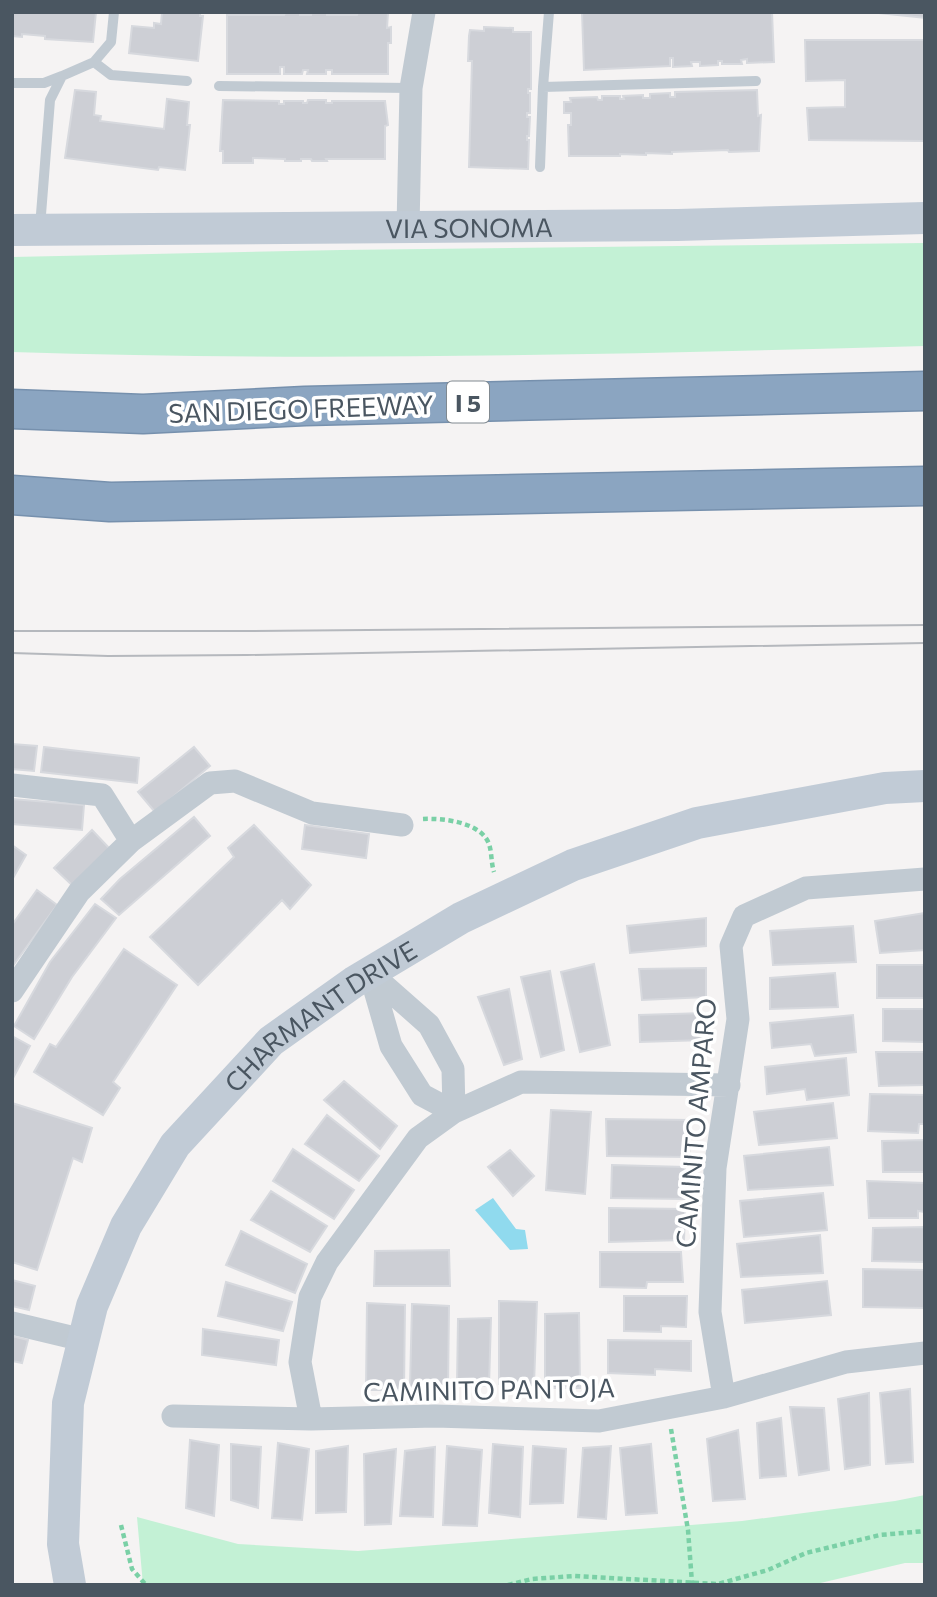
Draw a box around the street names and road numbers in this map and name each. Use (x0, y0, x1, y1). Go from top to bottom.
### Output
street label: VIA SONOMA (385, 210, 553, 243)
road number: I 5 (447, 382, 489, 422)
street label: SAN DIEGO FREEWAY (168, 388, 434, 428)
street label: CHARMANT DRIVE (217, 933, 422, 1098)
street label: CAMINITO AMPARO (669, 997, 721, 1249)
street label: CAMINITO PANTOJA (363, 1371, 615, 1407)

